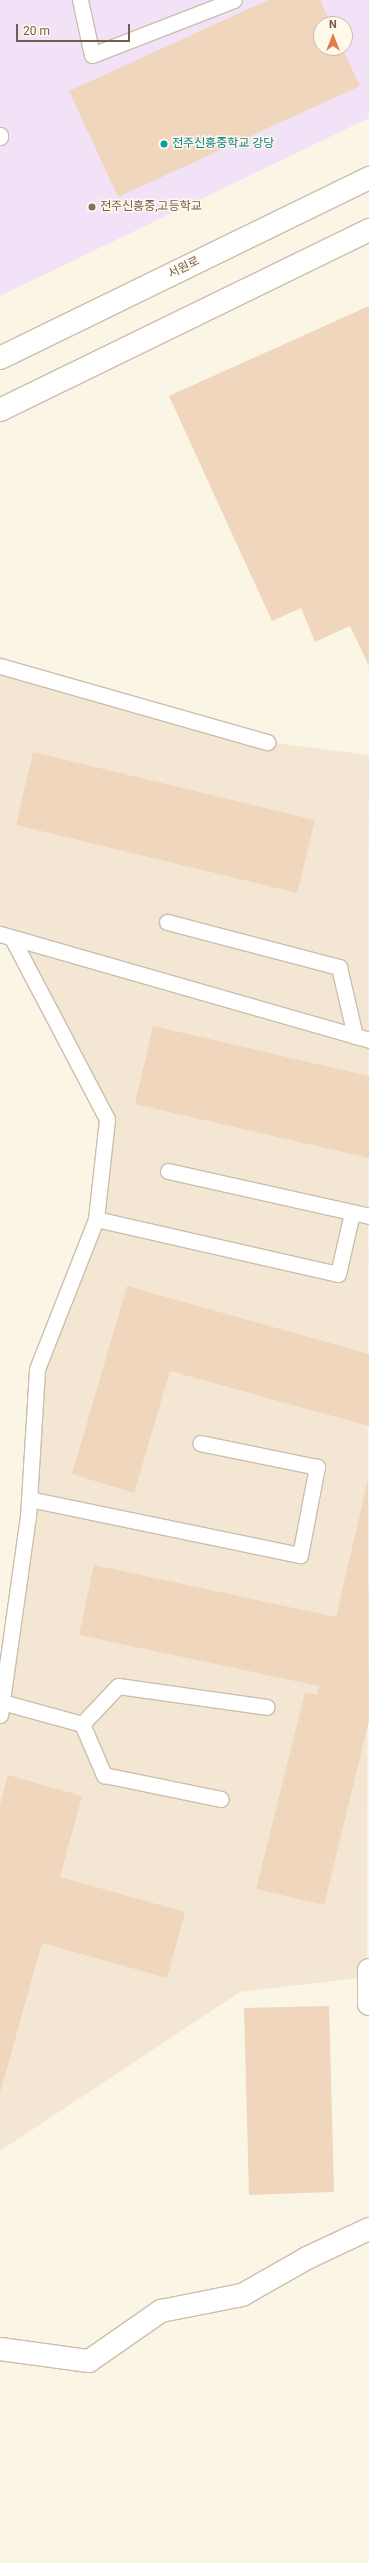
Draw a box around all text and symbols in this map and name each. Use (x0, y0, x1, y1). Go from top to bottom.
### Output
scale bar (18, 16, 132, 42)
north arrow (313, 16, 353, 56)
text: N (329, 18, 337, 31)
text: 20 m (23, 24, 50, 38)
place label: 전주신흥중학교 강당 (172, 137, 274, 151)
marker: 전주신흥중학교 강당 (159, 139, 169, 149)
place label: 전주신흥중,고등학교 (100, 200, 202, 214)
marker: 전주신흥중,고등학교 (87, 202, 97, 212)
street label: 서원로 (166, 254, 202, 282)

